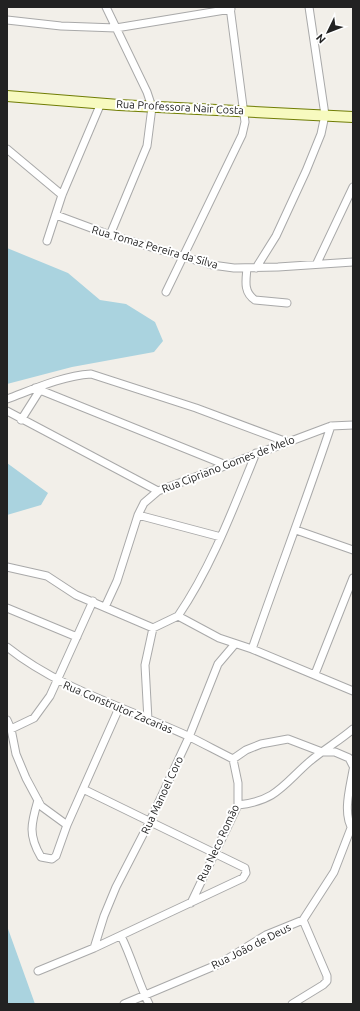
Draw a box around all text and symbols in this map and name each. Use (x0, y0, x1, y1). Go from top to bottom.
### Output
north arrow (308, 12, 348, 52)
text: N (313, 32, 328, 46)
street label: Rua Professora Nair Costa (116, 98, 244, 116)
street label: Rua Tomaz Pereira da Silva (91, 223, 219, 271)
street label: Rua Cipriano Gomes de Melo (160, 433, 296, 495)
street label: Rua Construtor Zacarias (62, 678, 175, 736)
street label: Rua Manoel Coro (139, 754, 185, 836)
street label: Rua Neco Romão (195, 802, 241, 884)
street label: Rua João de Deus (209, 921, 293, 971)

